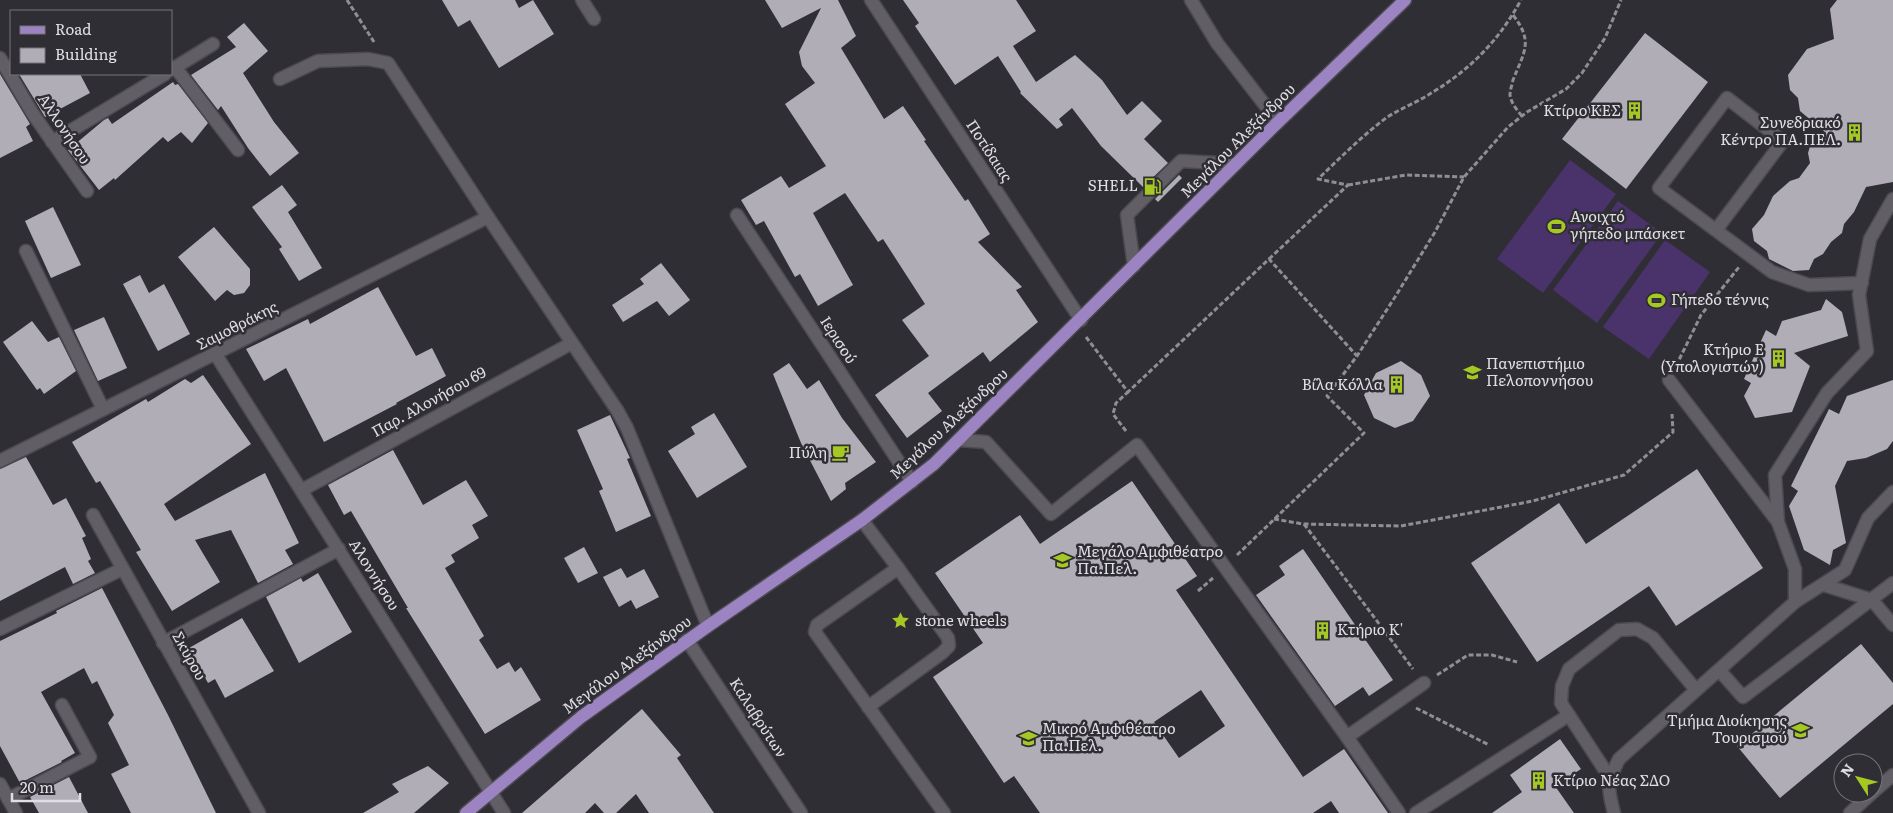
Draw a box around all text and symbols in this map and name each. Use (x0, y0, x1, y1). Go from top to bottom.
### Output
legend (10, 10, 172, 75)
text: Road (55, 17, 91, 40)
text: Building (55, 42, 117, 65)
street label: Μεγάλου Αλεξάνδρου (1174, 77, 1300, 203)
street label: Αλλονήσου (33, 88, 97, 168)
place label: Κτίριο ΚΕΣ (1543, 98, 1621, 121)
building icon: Κτίριο ΚΕΣ (1625, 101, 1645, 121)
place label: Συνεδριακό Κέντρο ΠΑ.ΠΕΛ. (1720, 110, 1841, 150)
street label: Ποτίδαιας (961, 114, 1019, 186)
building icon: Συνεδριακό Κέντρο ΠΑ.ΠΕΛ. (1845, 122, 1865, 142)
place label: SHELL (1088, 173, 1138, 196)
fuel station icon: SHELL (1142, 176, 1162, 196)
place label: Ανοιχτό γήπεδο μπάσκετ (1570, 204, 1686, 244)
sports icon: Ανοιχτό γήπεδο μπάσκετ (1546, 216, 1566, 236)
place label: Γήπεδο τέννις (1671, 287, 1770, 310)
sports icon: Γήπεδο τέννις (1647, 290, 1667, 310)
street label: Σαμοθράκης (192, 294, 281, 355)
street label: Ιερισού (815, 311, 863, 368)
place label: Κτήριο Ε (Υπολογιστών) (1660, 337, 1764, 377)
building icon: Κτήριο Ε (Υπολογιστών) (1768, 349, 1788, 369)
place label: Πανεπιστήμιο Πελοποννήσου (1486, 351, 1593, 391)
street label: Παρ. Αλονήσου 69 (367, 360, 490, 442)
street label: Μεγάλου Αλεξάνδρου (884, 362, 1012, 484)
school or university icon: Πανεπιστήμιο Πελοποννήσου (1462, 363, 1482, 383)
place label: Βίλα Κόλλα (1302, 372, 1383, 395)
building icon: Βίλα Κόλλα (1387, 375, 1407, 395)
place label: Πύλη (789, 440, 827, 463)
cafe icon: Πύλη (831, 443, 851, 463)
street label: Αλοννήσου (344, 534, 406, 615)
place label: Μεγάλο Αμφιθέατρο Πα.Πελ. (1077, 539, 1223, 579)
school or university icon: Μεγάλο Αμφιθέατρο Πα.Πελ. (1053, 551, 1073, 571)
place label: stone wheels (915, 608, 1007, 631)
street label: Μεγάλου Αλεξάνδρου (557, 609, 696, 718)
place icon: stone wheels (891, 611, 911, 631)
place label: Κτήριο Κ' (1337, 617, 1403, 640)
building icon: Κτήριο Κ' (1313, 620, 1333, 640)
street label: Σκύρου (167, 627, 213, 684)
street label: Καλαβρύτων (725, 673, 794, 762)
place label: Τμήμα Διοίκησης Τουρισμού (1667, 708, 1788, 748)
place label: Μικρό Αμφιθέατρο Πα.Πελ. (1042, 716, 1176, 756)
school or university icon: Τμήμα Διοίκησης Τουρισμού (1791, 720, 1811, 740)
school or university icon: Μικρό Αμφιθέατρο Πα.Πελ. (1018, 728, 1038, 748)
north arrow (1833, 753, 1883, 803)
text: N (1835, 759, 1858, 780)
place label: Κτίριο Νέας ΣΔΟ (1553, 768, 1670, 791)
scale bar (12, 770, 80, 802)
building icon: Κτίριο Νέας ΣΔΟ (1529, 771, 1549, 791)
text: 20 m (20, 775, 54, 798)

